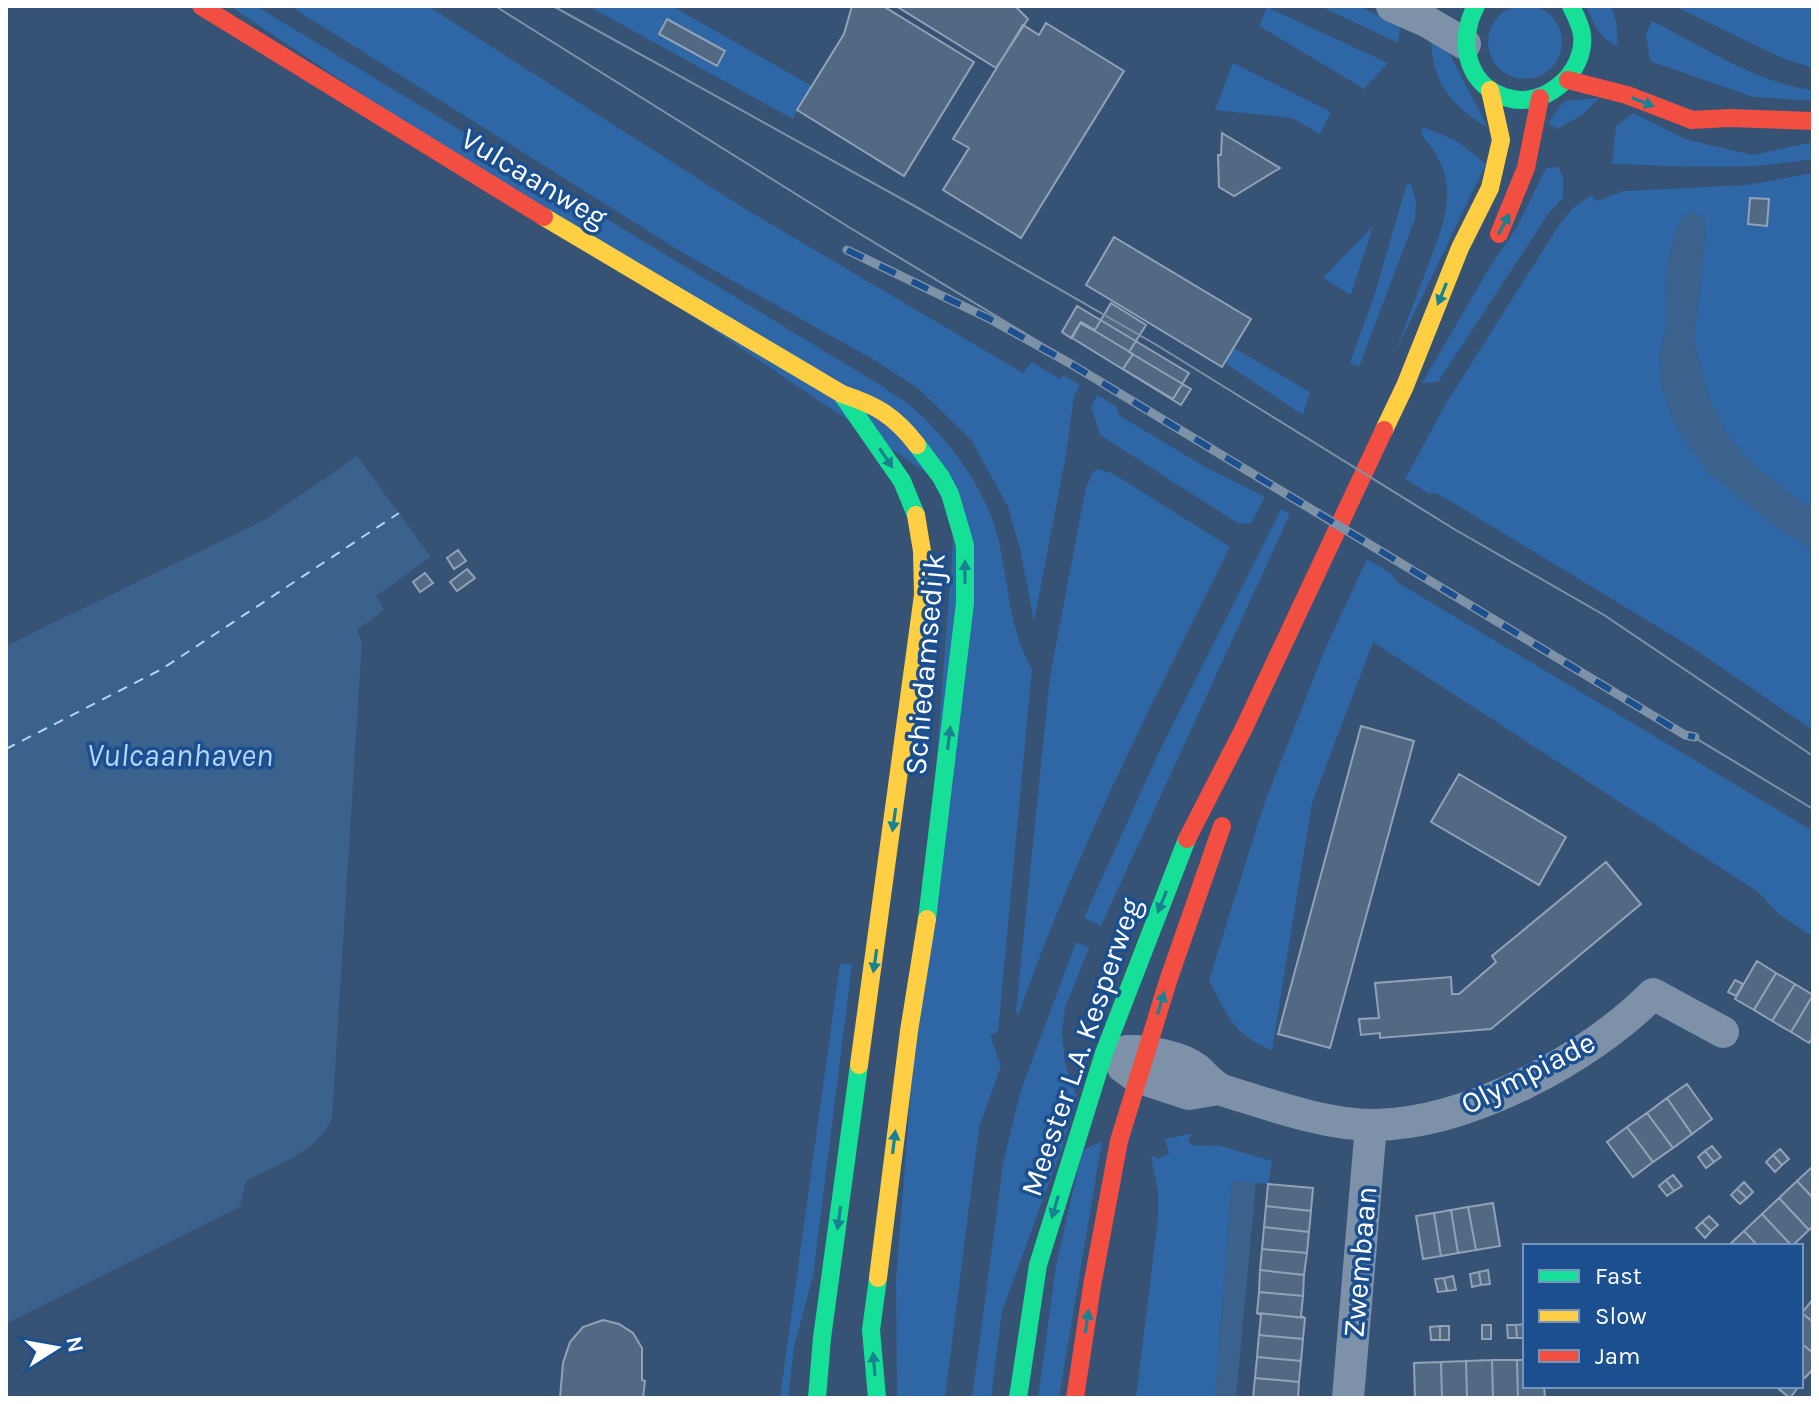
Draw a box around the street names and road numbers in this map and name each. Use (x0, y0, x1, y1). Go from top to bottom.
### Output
street label: Vulcaanweg (454, 120, 614, 236)
street label: Schiedamsedijk (897, 552, 953, 776)
street label: Meester L.A. Kesperweg (1013, 893, 1149, 1201)
street label: Olympiade (1455, 1024, 1601, 1122)
street label: Zwembaan (1335, 1185, 1385, 1339)

